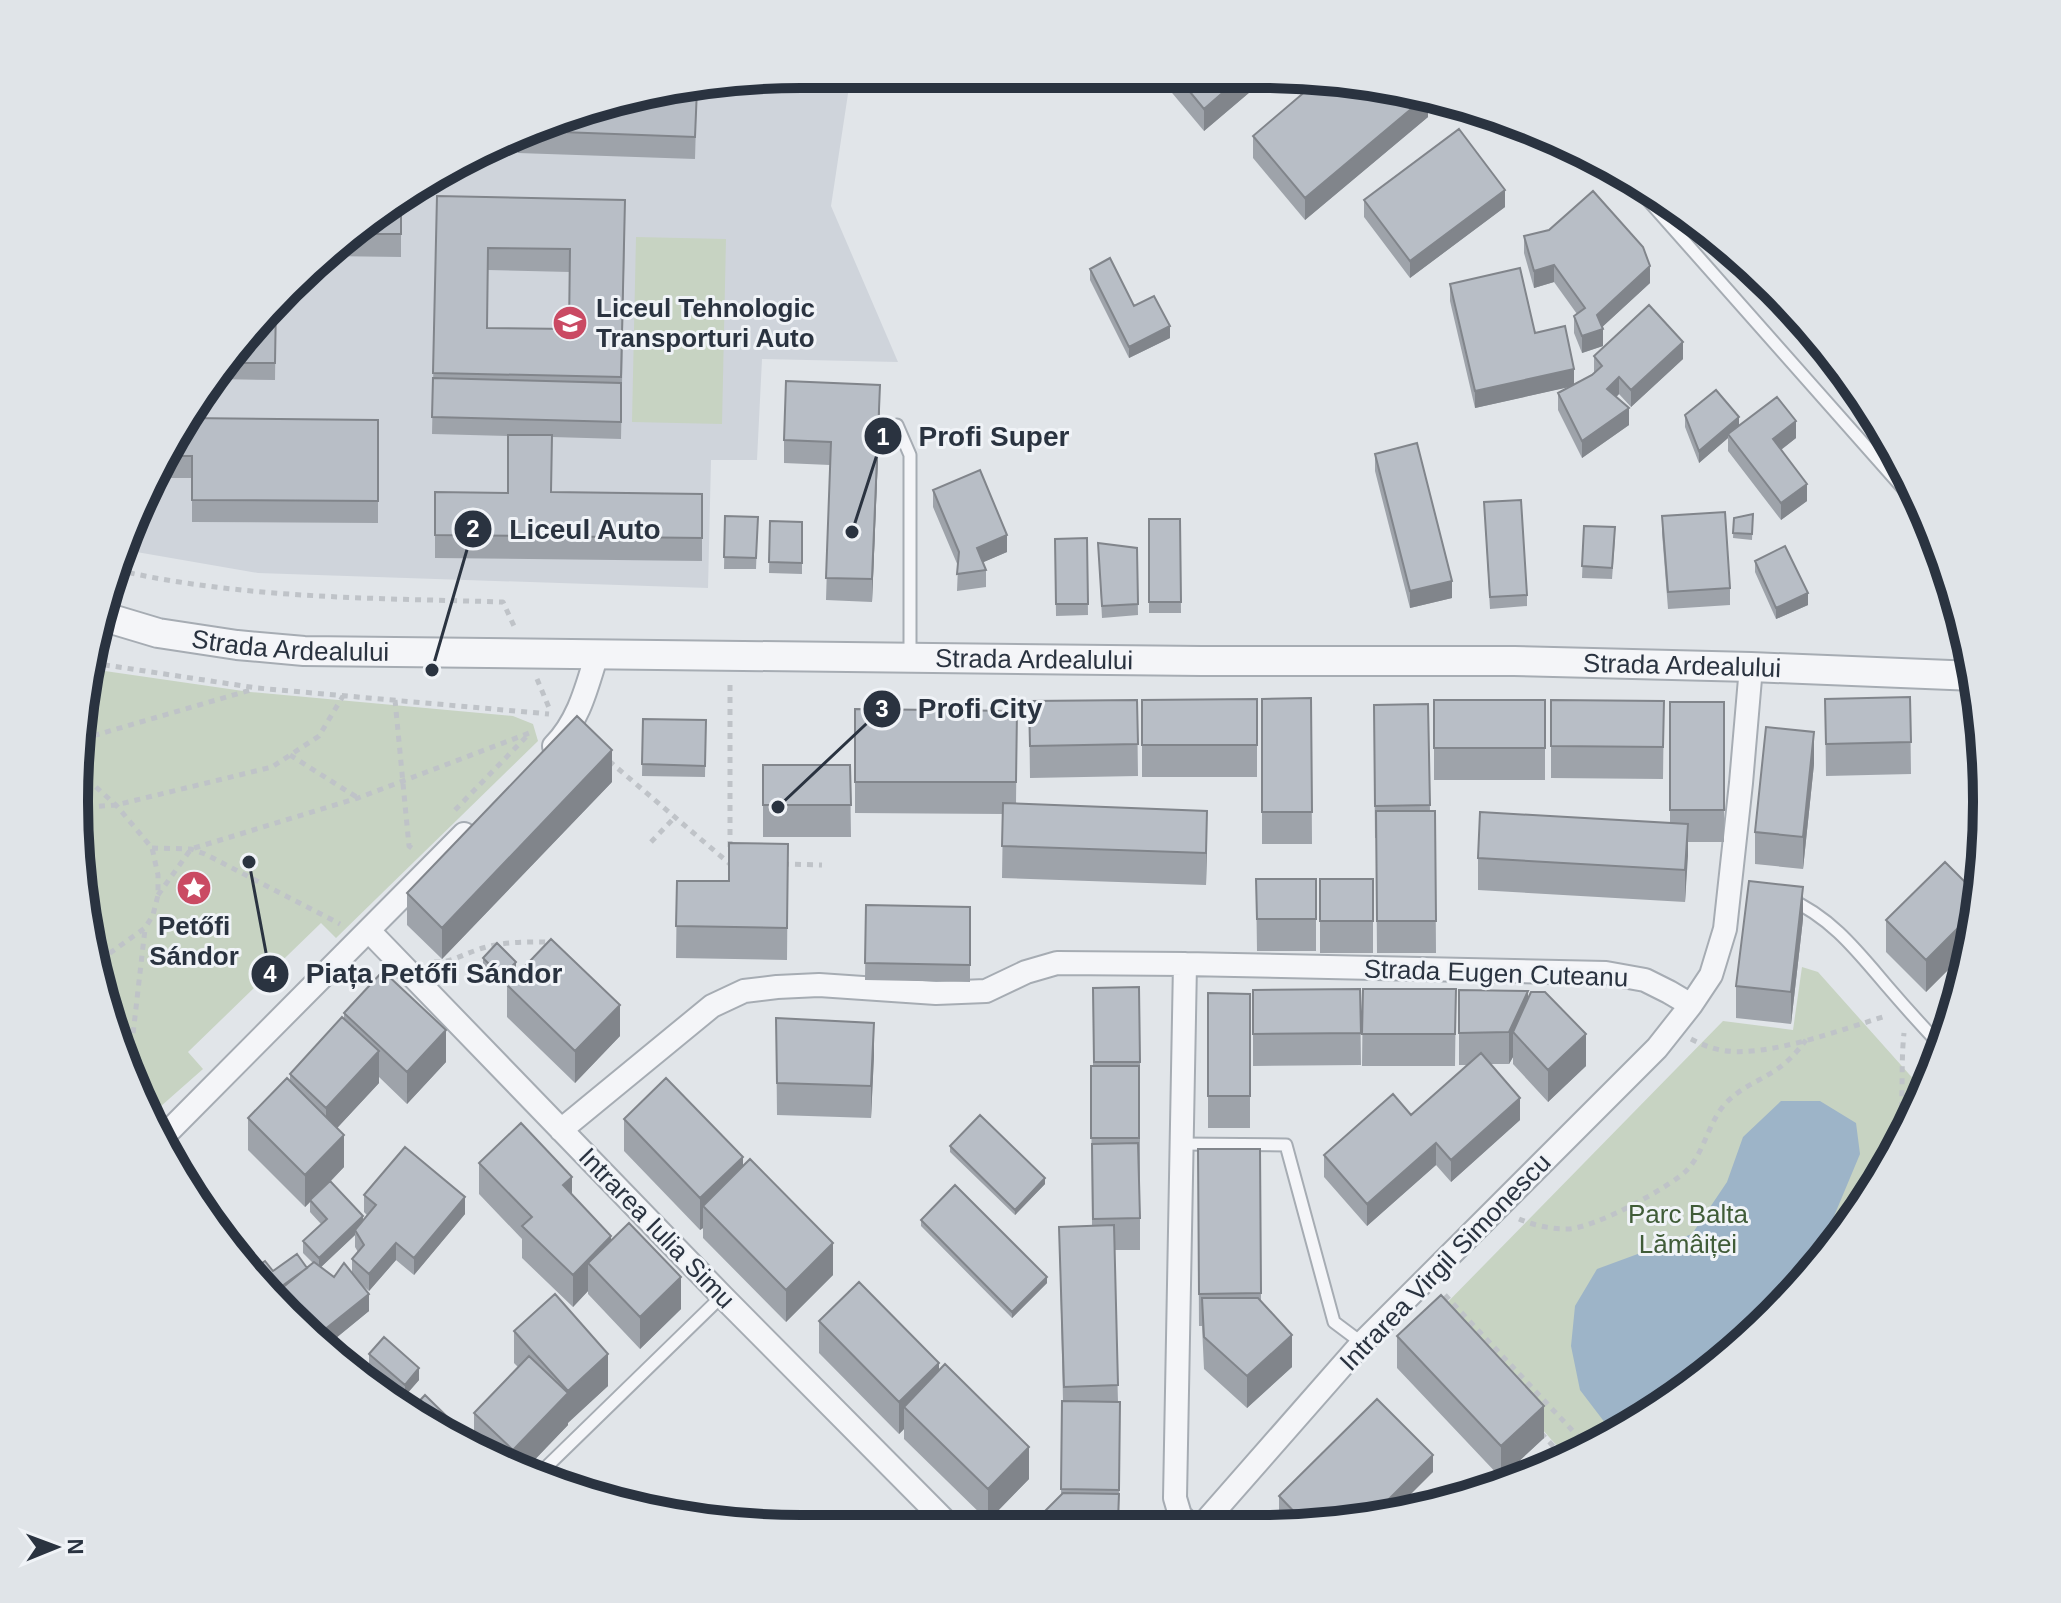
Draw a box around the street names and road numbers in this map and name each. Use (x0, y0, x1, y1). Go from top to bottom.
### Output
street label: Strada Ardealului (190, 623, 389, 667)
street label: Strada Ardealului (935, 643, 1133, 675)
street label: Strada Ardealului (1583, 648, 1782, 683)
street label: Strada Eugen Cuteanu (1363, 953, 1629, 993)
street label: Intrarea Iulia Simu (573, 1142, 741, 1314)
street label: Intrarea Virgil Simonescu (1333, 1147, 1557, 1377)

